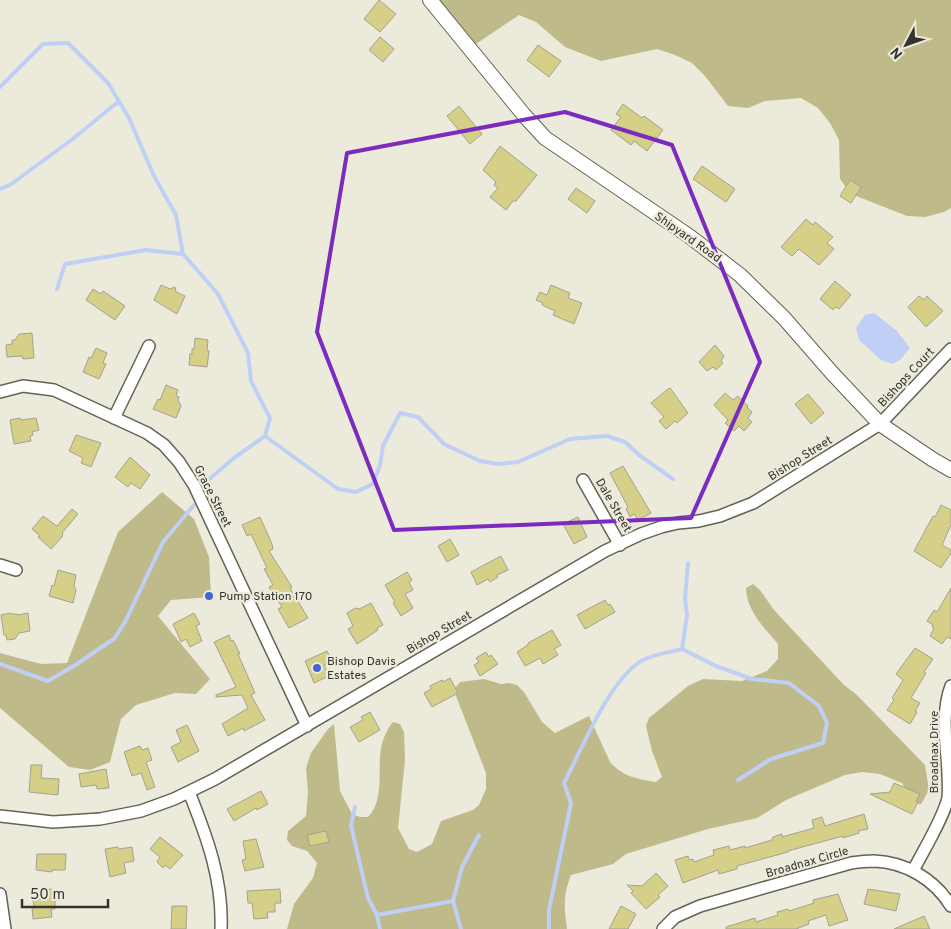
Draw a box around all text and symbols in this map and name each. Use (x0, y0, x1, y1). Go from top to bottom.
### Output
north arrow (881, 20, 931, 70)
text: N (888, 43, 907, 62)
street label: Shipyard Road (651, 209, 724, 267)
street label: Bishops Court (875, 344, 938, 411)
street label: Bishop Street (765, 433, 836, 485)
street label: Grace Street (190, 463, 235, 530)
street label: Dale Street (591, 476, 635, 535)
place label: Pump Station 170 (219, 589, 312, 605)
marker: Pump Station 170 (203, 590, 215, 602)
street label: Bishop Street (404, 608, 475, 658)
place label: Bishop Davis Estates (327, 654, 396, 684)
marker: Bishop Davis Estates (311, 662, 323, 674)
street label: Broadnax Drive (927, 710, 943, 794)
street label: Broadnax Circle (764, 843, 851, 882)
scale bar (22, 876, 109, 908)
text: 50 m (30, 886, 65, 905)

